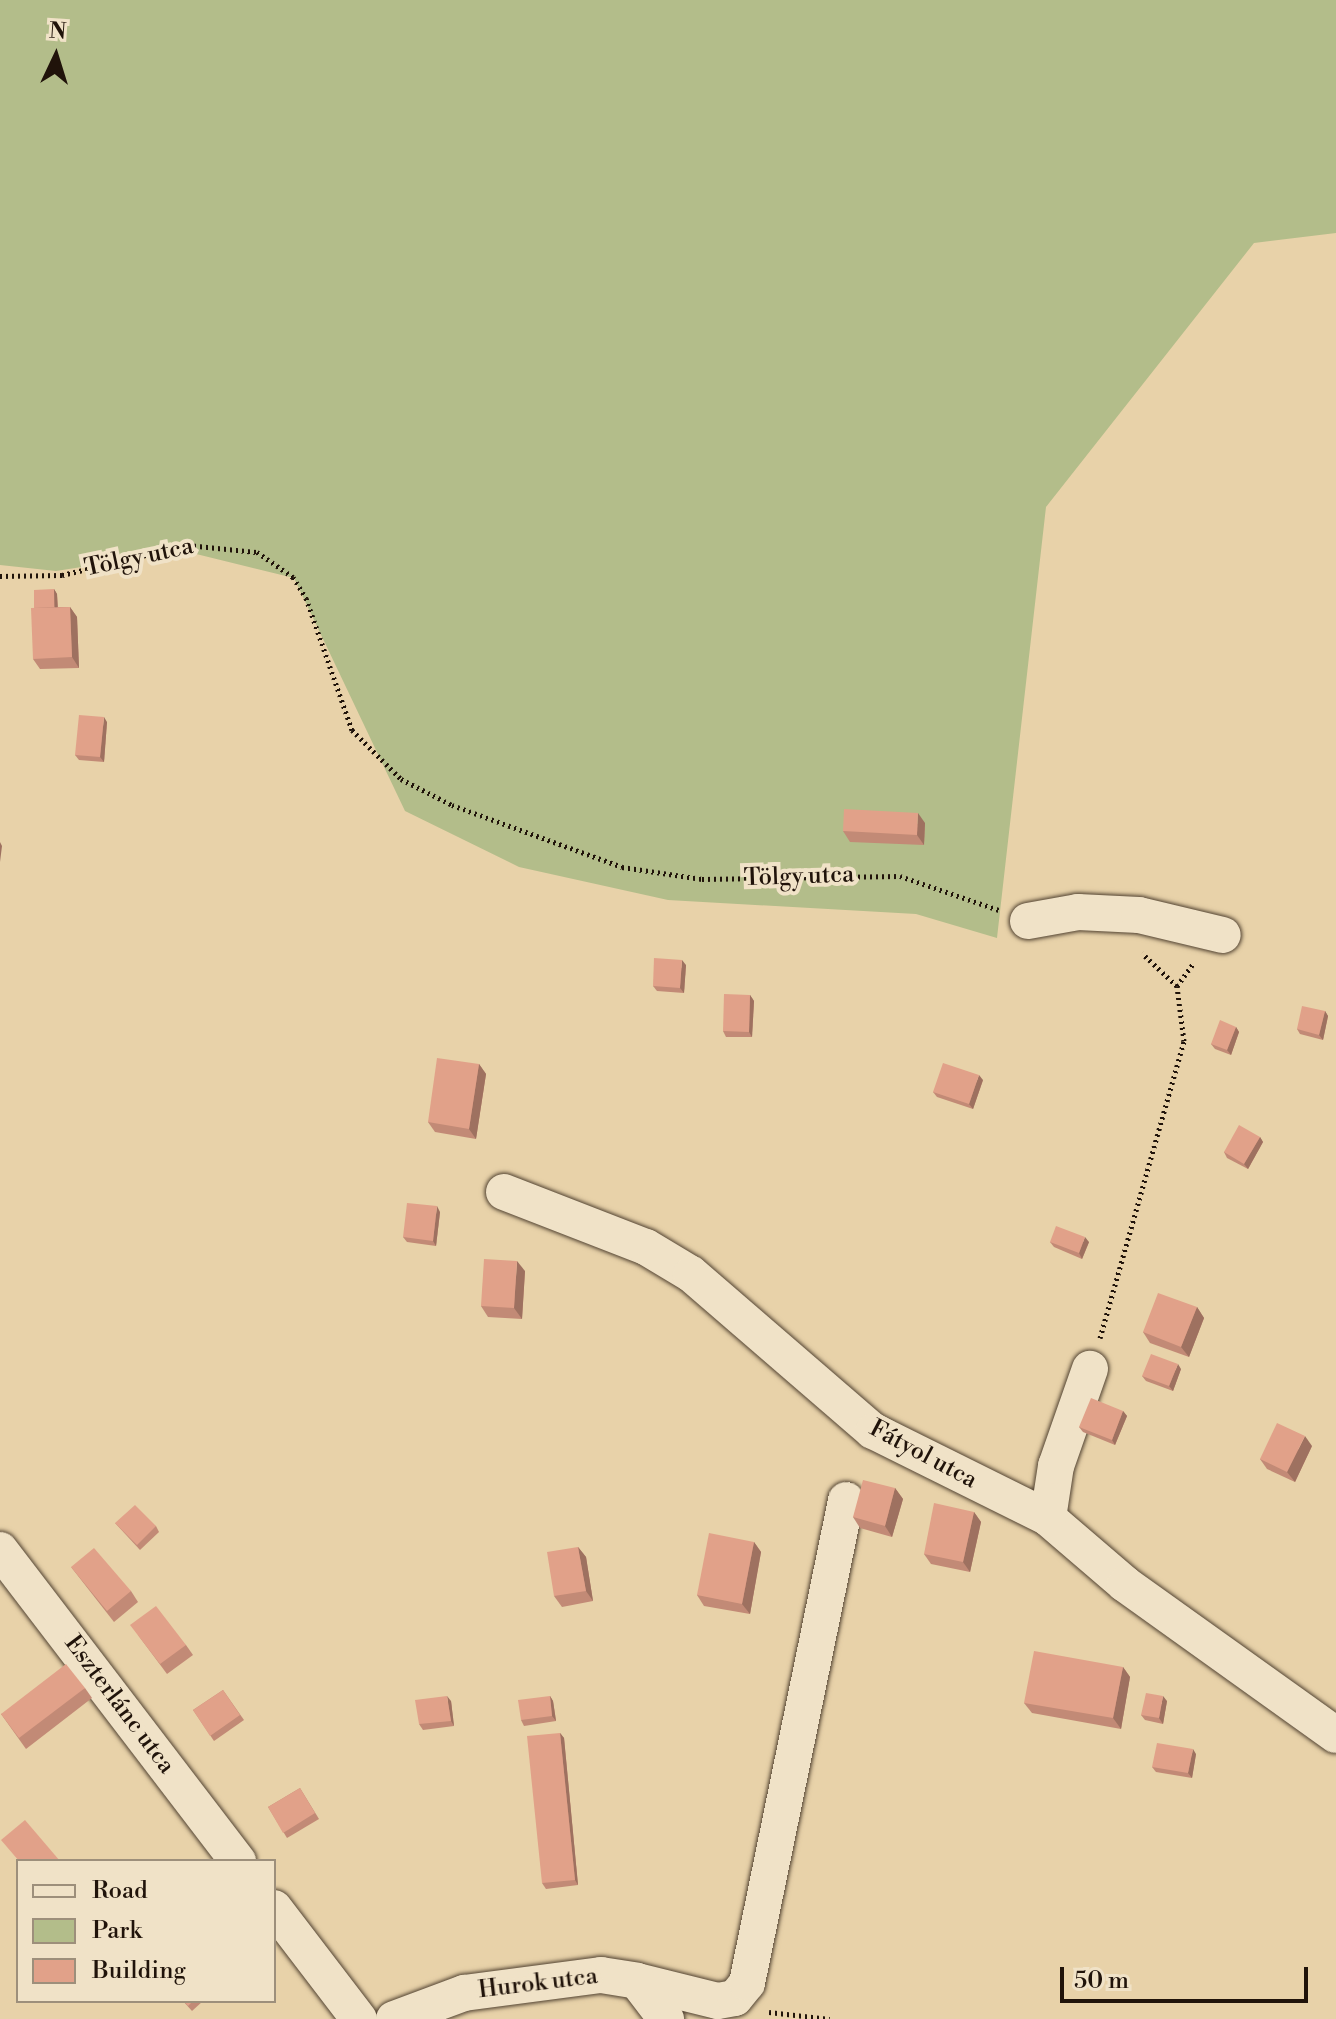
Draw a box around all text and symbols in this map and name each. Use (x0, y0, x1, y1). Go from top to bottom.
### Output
north arrow (16, 16, 96, 96)
text: N (48, 17, 67, 46)
street label: Tölgy utca (82, 532, 196, 584)
street label: Tölgy utca (743, 861, 855, 893)
street label: Fátyol utca (864, 1415, 982, 1495)
street label: Eszterlánc utca (58, 1630, 180, 1780)
legend (16, 1859, 276, 2003)
text: Road (92, 1876, 148, 1906)
text: Park (92, 1916, 142, 1946)
scale bar (1064, 1951, 1312, 2001)
text: Building (92, 1956, 186, 1986)
street label: Hurok utca (477, 1962, 599, 2006)
text: 50 m (1074, 1966, 1129, 1996)

